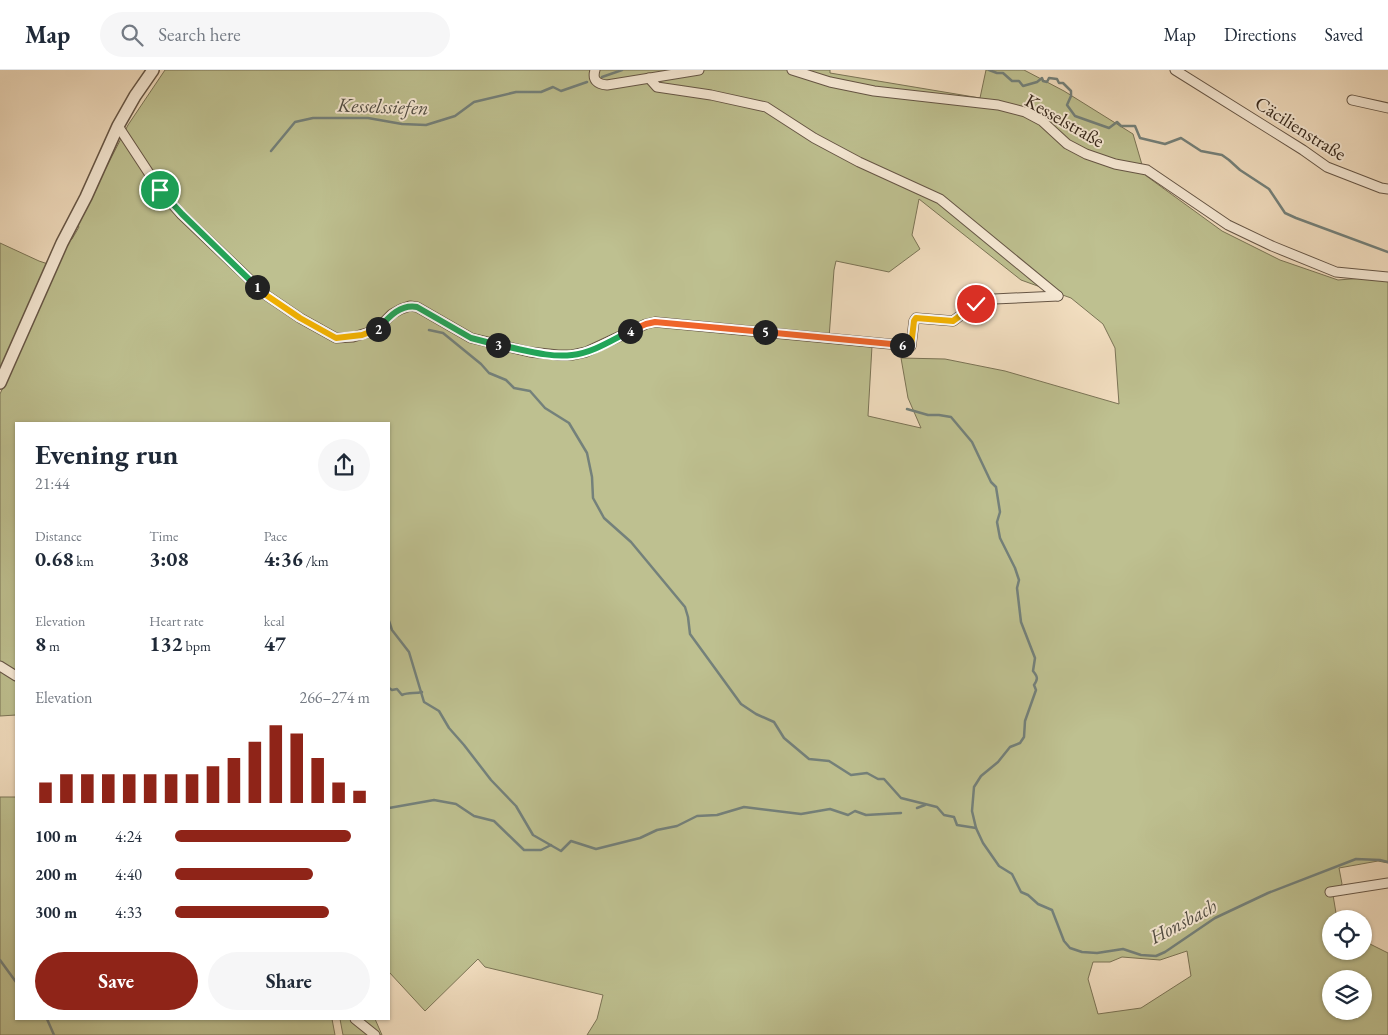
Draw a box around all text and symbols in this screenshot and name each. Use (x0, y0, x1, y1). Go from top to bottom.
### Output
search box (100, 12, 450, 57)
text: Map (25, 19, 70, 50)
icon: search (118, 21, 146, 49)
text: Search here (158, 22, 241, 47)
text: Map (1164, 23, 1196, 46)
text: Directions (1224, 23, 1296, 46)
text: Saved (1324, 23, 1363, 46)
street label: Kesselstraße (1021, 88, 1109, 153)
street label: Cäcilienstraße (1250, 90, 1351, 166)
water label: Kesselssiefen (336, 91, 429, 121)
pin (139, 169, 181, 211)
icon: arrive (146, 176, 174, 204)
pin: 1 (244, 274, 270, 300)
text: 1 (254, 278, 261, 296)
pin (955, 283, 997, 325)
icon: check (962, 290, 990, 318)
pin: 2 (366, 316, 390, 342)
pin: 4 (618, 318, 642, 344)
text: 2 (375, 320, 382, 338)
pin: 5 (752, 320, 778, 344)
text: 4 (627, 322, 634, 340)
text: 5 (762, 323, 769, 341)
pin: 3 (486, 332, 510, 358)
pin: 6 (890, 332, 914, 358)
text: 3 (495, 336, 502, 354)
text: 6 (899, 336, 906, 354)
text: Evening run (35, 436, 178, 472)
button: share (318, 439, 370, 491)
text: 21:44 (35, 473, 70, 494)
text: Distance (35, 527, 82, 545)
text: Time (149, 527, 179, 545)
text: Pace (264, 527, 287, 545)
text: 0.68 (35, 545, 74, 572)
text: 3:08 (149, 545, 189, 572)
text: 4:36 (264, 545, 303, 572)
text: km (74, 552, 94, 570)
text: /km (303, 552, 329, 570)
text: Elevation (35, 612, 85, 630)
text: Heart rate (149, 612, 204, 630)
text: kcal (264, 612, 285, 630)
text: 8 (35, 630, 46, 657)
text: 132 (149, 630, 183, 657)
text: 47 (264, 630, 286, 657)
text: m (46, 637, 60, 655)
text: bpm (183, 637, 211, 655)
text: Elevation (35, 687, 93, 708)
text: 266–274 m (299, 687, 370, 708)
text: 100 m (35, 826, 77, 847)
text: 4:24 (115, 826, 142, 847)
text: 200 m (35, 864, 77, 885)
text: 4:40 (115, 864, 142, 885)
water label: Honsbach (1144, 892, 1221, 950)
text: 300 m (35, 902, 77, 923)
text: 4:33 (115, 902, 142, 923)
map controls (1322, 910, 1372, 1020)
button: locate (1322, 910, 1372, 960)
button: Save (35, 952, 198, 1010)
button: Share (208, 952, 370, 1010)
button: layers (1322, 970, 1372, 1020)

